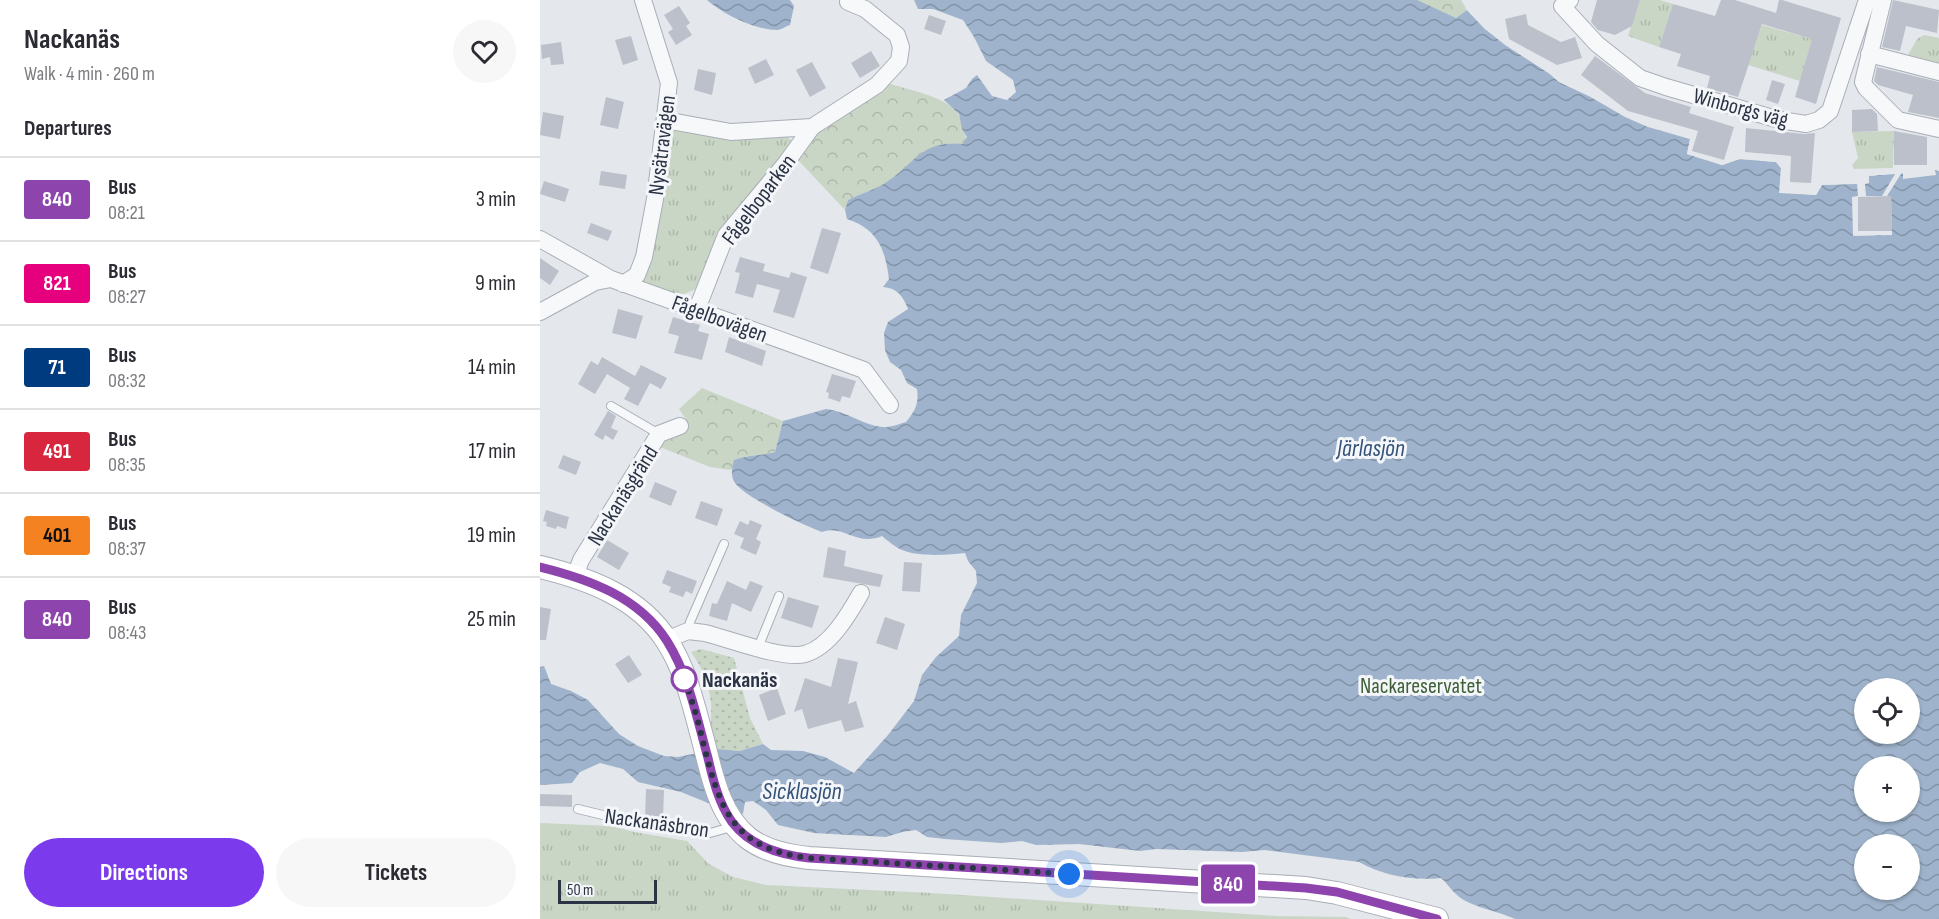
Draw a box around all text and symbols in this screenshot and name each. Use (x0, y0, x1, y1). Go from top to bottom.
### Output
button: heart (453, 20, 516, 83)
text: Nackanäs (24, 23, 120, 56)
text: Walk · 4 min · 260 m (24, 62, 155, 86)
street label: Winborgs väg (1690, 83, 1791, 134)
street label: Nysätravägen (643, 94, 682, 197)
text: Departures (24, 115, 112, 142)
street label: Fågelboparken (716, 149, 802, 251)
text: Bus (108, 174, 137, 201)
text: 3 min (476, 186, 516, 213)
text: 840 (42, 187, 72, 212)
text: 08:21 (108, 201, 145, 225)
text: Bus (108, 258, 137, 285)
text: 9 min (475, 270, 516, 297)
text: 821 (43, 271, 71, 296)
text: 08:27 (108, 285, 146, 309)
street label: Fågelbovägen (668, 290, 771, 349)
text: Bus (108, 342, 137, 369)
text: 14 min (468, 354, 516, 381)
text: 71 (48, 355, 66, 380)
text: 08:32 (108, 369, 146, 393)
text: Bus (108, 426, 137, 453)
water label: Järlasjön (1335, 434, 1405, 463)
text: 17 min (468, 438, 516, 465)
text: 491 (43, 439, 71, 464)
street label: Nackanäsgränd (582, 441, 665, 551)
text: 08:35 (108, 453, 146, 477)
text: Bus (108, 510, 137, 537)
text: 19 min (467, 522, 516, 549)
text: 401 (43, 523, 71, 548)
text: 08:37 (108, 537, 146, 561)
text: Bus (108, 594, 137, 621)
text: 25 min (467, 606, 516, 633)
text: 840 (42, 607, 72, 632)
text: 08:43 (108, 621, 146, 645)
marker: Nackanäs (671, 666, 697, 692)
place label: Nackanäs (702, 667, 777, 694)
park label: Nackareservatet (1360, 673, 1482, 700)
map controls (1854, 678, 1920, 900)
button: locate (1854, 678, 1920, 744)
button: + (1854, 756, 1920, 822)
water label: Sicklasjön (762, 777, 842, 806)
street label: Nackanäsbron (603, 803, 711, 844)
button: − (1854, 834, 1920, 900)
button: Directions (24, 838, 264, 907)
button: Tickets (276, 838, 516, 907)
your location (1054, 859, 1084, 889)
line badge: 840 (1194, 864, 1262, 904)
text: 840 (1213, 872, 1243, 897)
scale bar (558, 877, 657, 904)
text: 50 m (567, 881, 593, 900)

